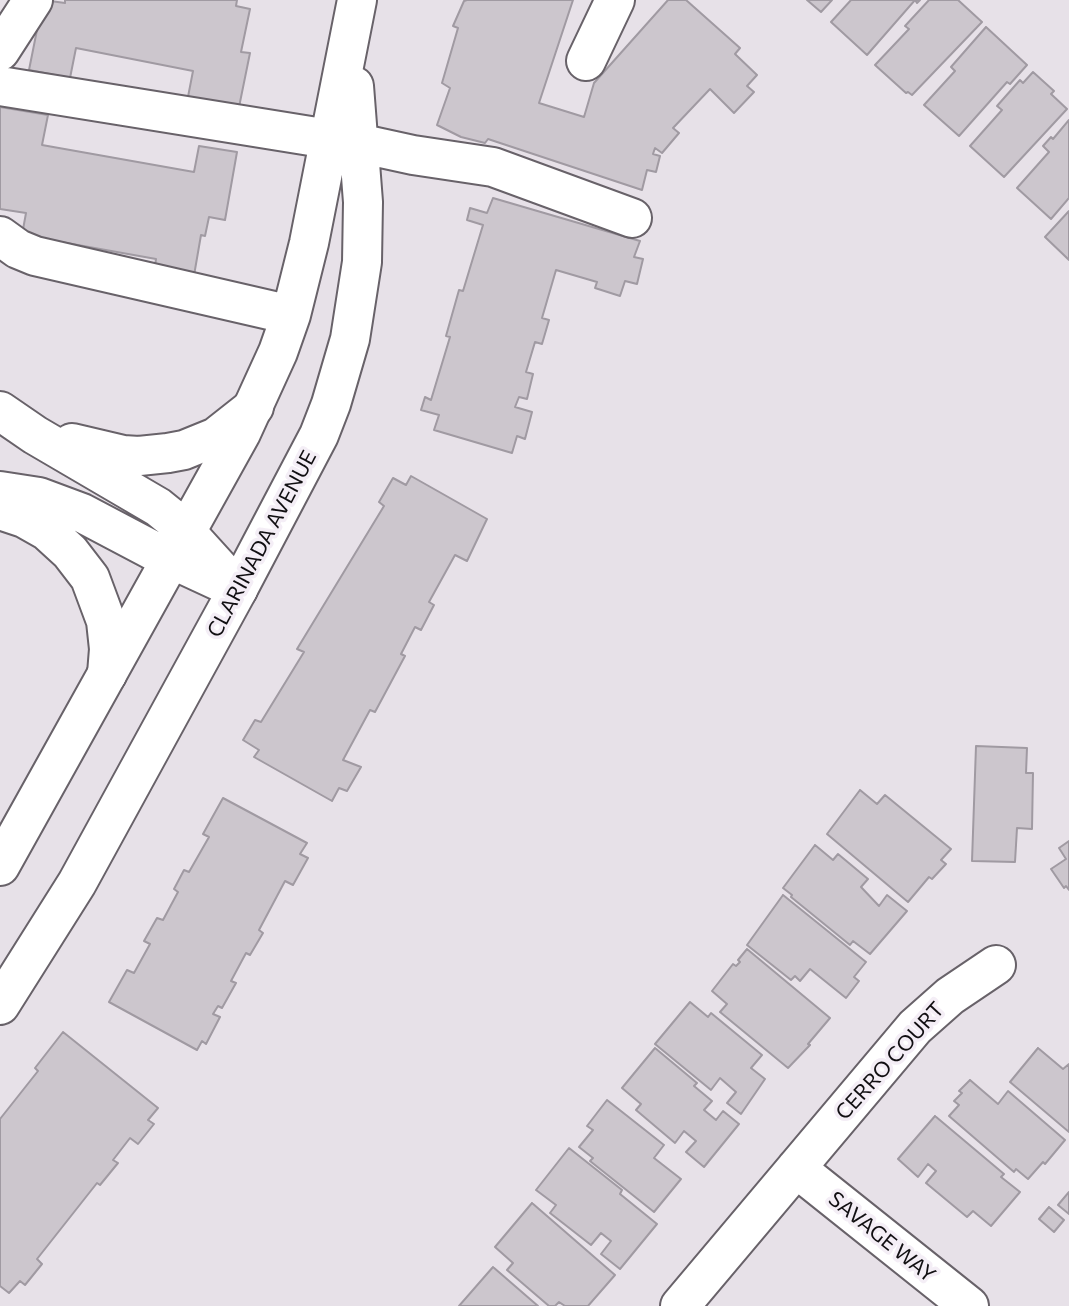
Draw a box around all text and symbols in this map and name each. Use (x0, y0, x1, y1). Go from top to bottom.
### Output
street label: CLARINADA AVENUE (202, 446, 322, 642)
street label: CERRO COURT (831, 997, 949, 1125)
street label: SAVAGE WAY (824, 1186, 940, 1288)

